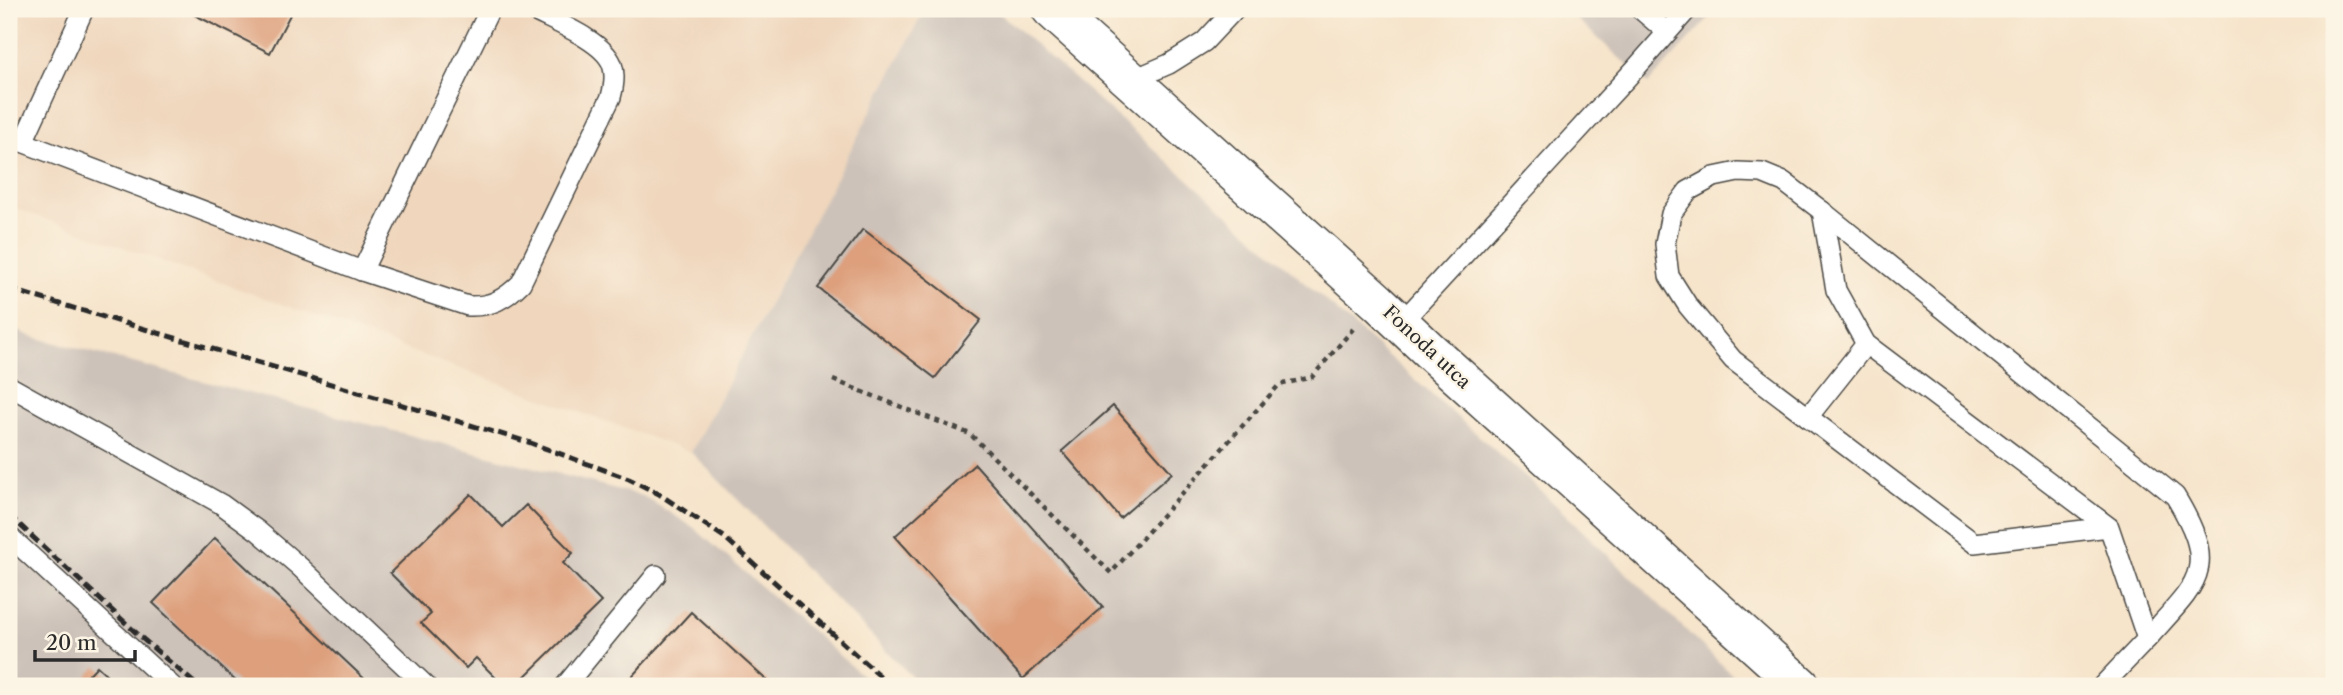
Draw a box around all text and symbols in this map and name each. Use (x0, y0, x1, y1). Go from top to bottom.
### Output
street label: Fonoda utca (1378, 301, 1476, 393)
scale bar (35, 618, 135, 662)
text: 20 m (46, 630, 97, 655)

